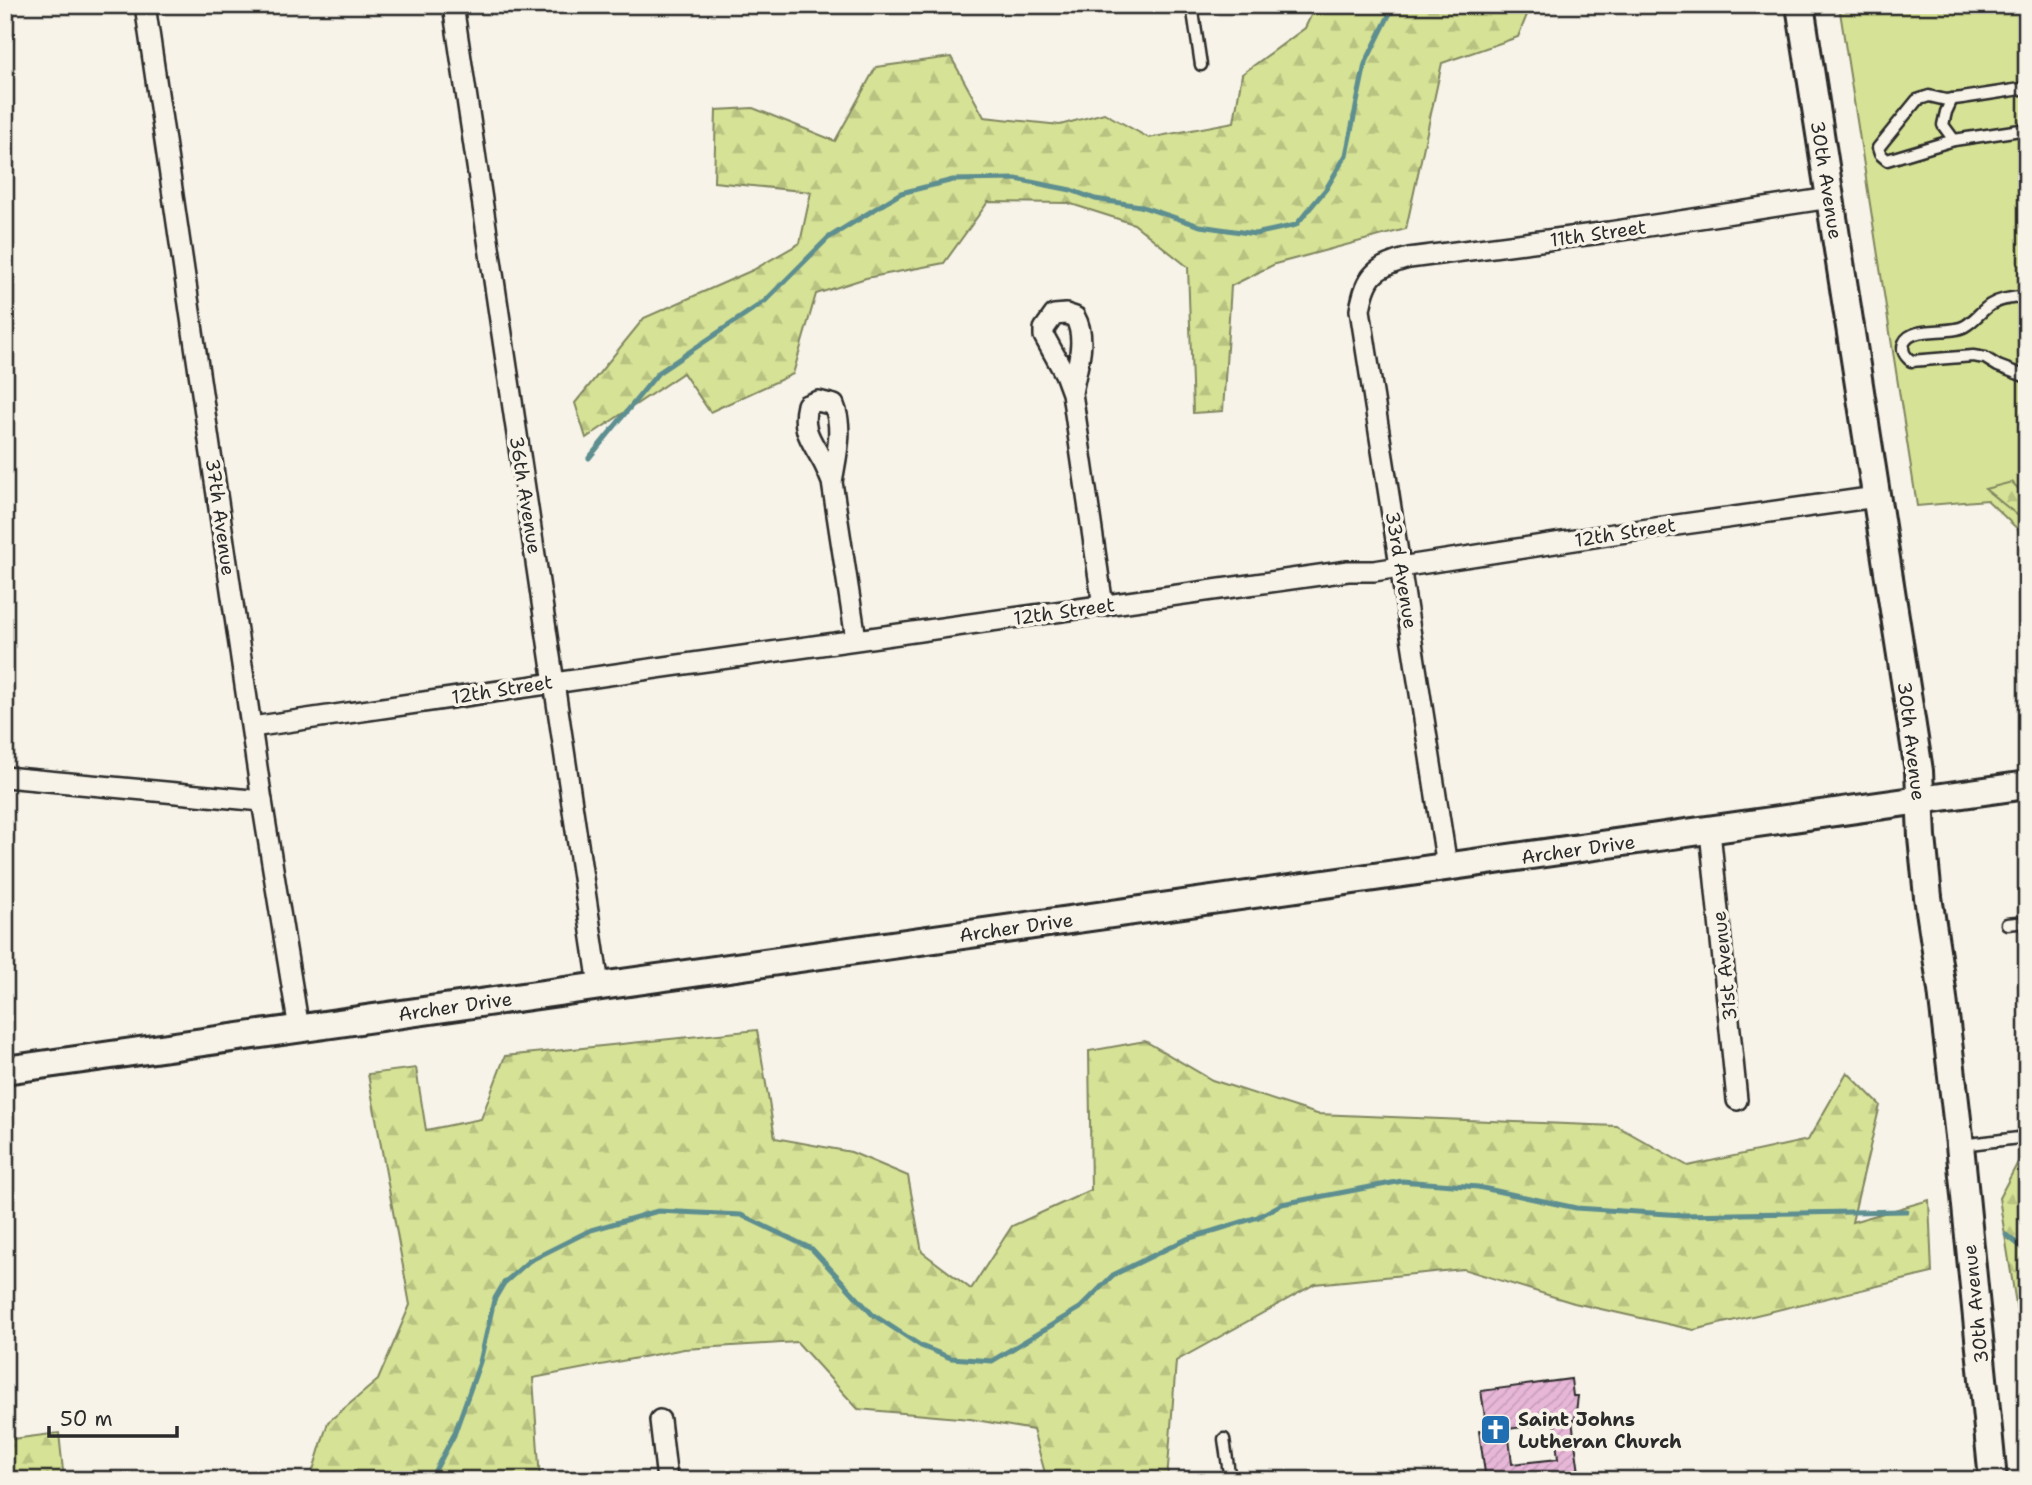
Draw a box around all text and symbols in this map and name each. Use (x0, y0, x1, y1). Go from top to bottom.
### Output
street label: 30th Avenue (1805, 119, 1848, 241)
street label: 11th Street (1548, 214, 1648, 253)
street label: 36th Avenue (504, 434, 547, 556)
street label: 37th Avenue (200, 457, 241, 577)
street label: 33rd Avenue (1380, 510, 1423, 631)
street label: 12th Street (1573, 512, 1677, 553)
street label: 12th Street (1012, 592, 1116, 631)
street label: 12th Street (450, 669, 554, 710)
street label: 30th Avenue (1892, 680, 1931, 802)
street label: Archer Drive (1519, 829, 1637, 870)
street label: Archer Drive (957, 907, 1075, 948)
street label: 31st Avenue (1706, 910, 1743, 1022)
street label: Archer Drive (396, 986, 514, 1027)
street label: 30th Avenue (1957, 1243, 1994, 1365)
scale bar (49, 1394, 177, 1438)
text: 50 m (60, 1405, 113, 1433)
place label: Saint Johns Lutheran Church (1518, 1407, 1682, 1454)
church icon: Saint Johns Lutheran Church (1478, 1413, 1512, 1447)

